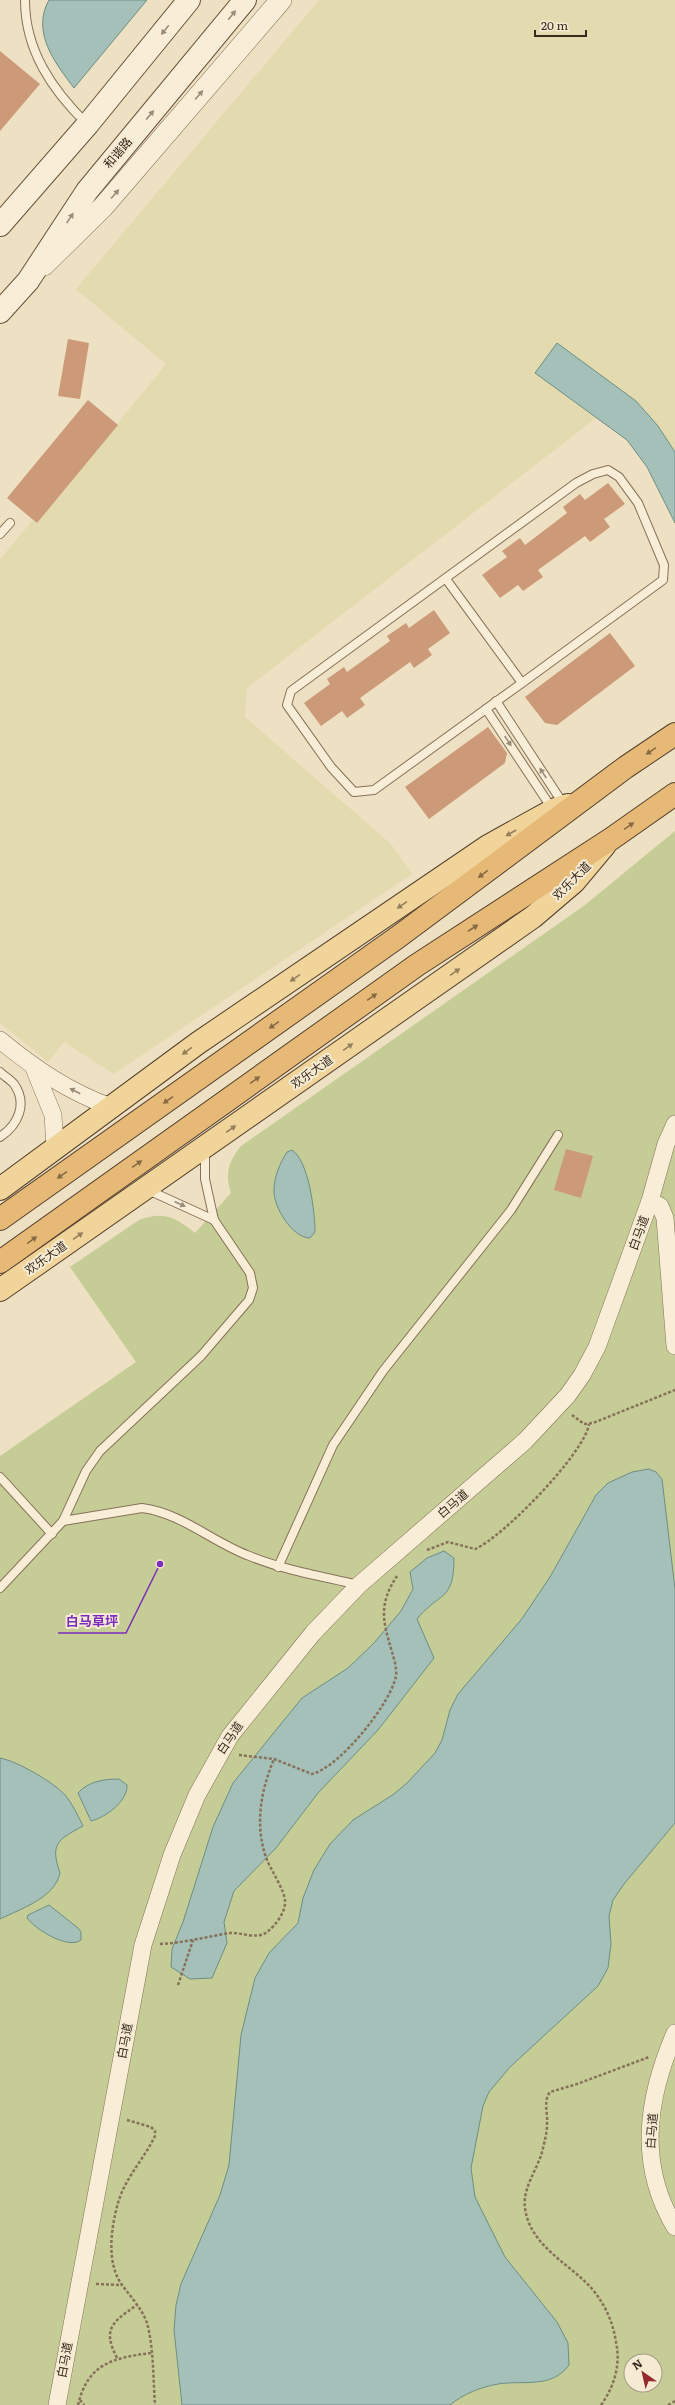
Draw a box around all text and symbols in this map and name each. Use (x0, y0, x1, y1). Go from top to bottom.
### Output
one-way arrow (228, 10, 237, 21)
scale bar (535, 12, 586, 38)
text: 20 m (541, 16, 568, 34)
one-way arrow (160, 25, 169, 36)
one-way arrow (195, 90, 204, 101)
one-way arrow (145, 110, 154, 121)
street label: 和谐路 (99, 133, 136, 172)
one-way arrow (110, 189, 119, 199)
one-way arrow (66, 212, 73, 224)
one-way arrow (504, 735, 511, 747)
one-way arrow (645, 747, 656, 754)
one-way arrow (540, 767, 547, 779)
one-way arrow (624, 822, 634, 830)
one-way arrow (505, 830, 517, 837)
street label: 欢乐大道 (548, 857, 595, 904)
one-way arrow (477, 870, 488, 878)
one-way arrow (397, 901, 408, 909)
one-way arrow (468, 924, 478, 932)
one-way arrow (450, 968, 460, 976)
one-way arrow (290, 974, 300, 982)
one-way arrow (367, 993, 377, 1001)
one-way arrow (269, 1021, 280, 1029)
one-way arrow (343, 1043, 354, 1051)
one-way arrow (182, 1047, 193, 1055)
street label: 欢乐大道 (287, 1050, 336, 1092)
one-way arrow (249, 1076, 260, 1084)
one-way arrow (69, 1088, 81, 1094)
one-way arrow (163, 1096, 174, 1104)
one-way arrow (225, 1125, 236, 1134)
one-way arrow (132, 1160, 143, 1168)
one-way arrow (57, 1171, 68, 1179)
one-way arrow (175, 1201, 186, 1207)
street label: 白马道 (623, 1213, 653, 1253)
one-way arrow (73, 1232, 83, 1240)
one-way arrow (26, 1235, 37, 1244)
street label: 欢乐大道 (21, 1236, 70, 1278)
street label: 白马道 (433, 1485, 472, 1522)
callout: 白马草坪 (58, 1608, 126, 1633)
text: 白马草坪 (66, 1611, 118, 1630)
street label: 白马道 (212, 1717, 247, 1757)
street label: 白马道 (112, 2021, 136, 2060)
street label: 白马道 (641, 2112, 661, 2150)
street label: 白马道 (52, 2340, 76, 2379)
north arrow (623, 2353, 663, 2393)
text: N (629, 2355, 645, 2373)

